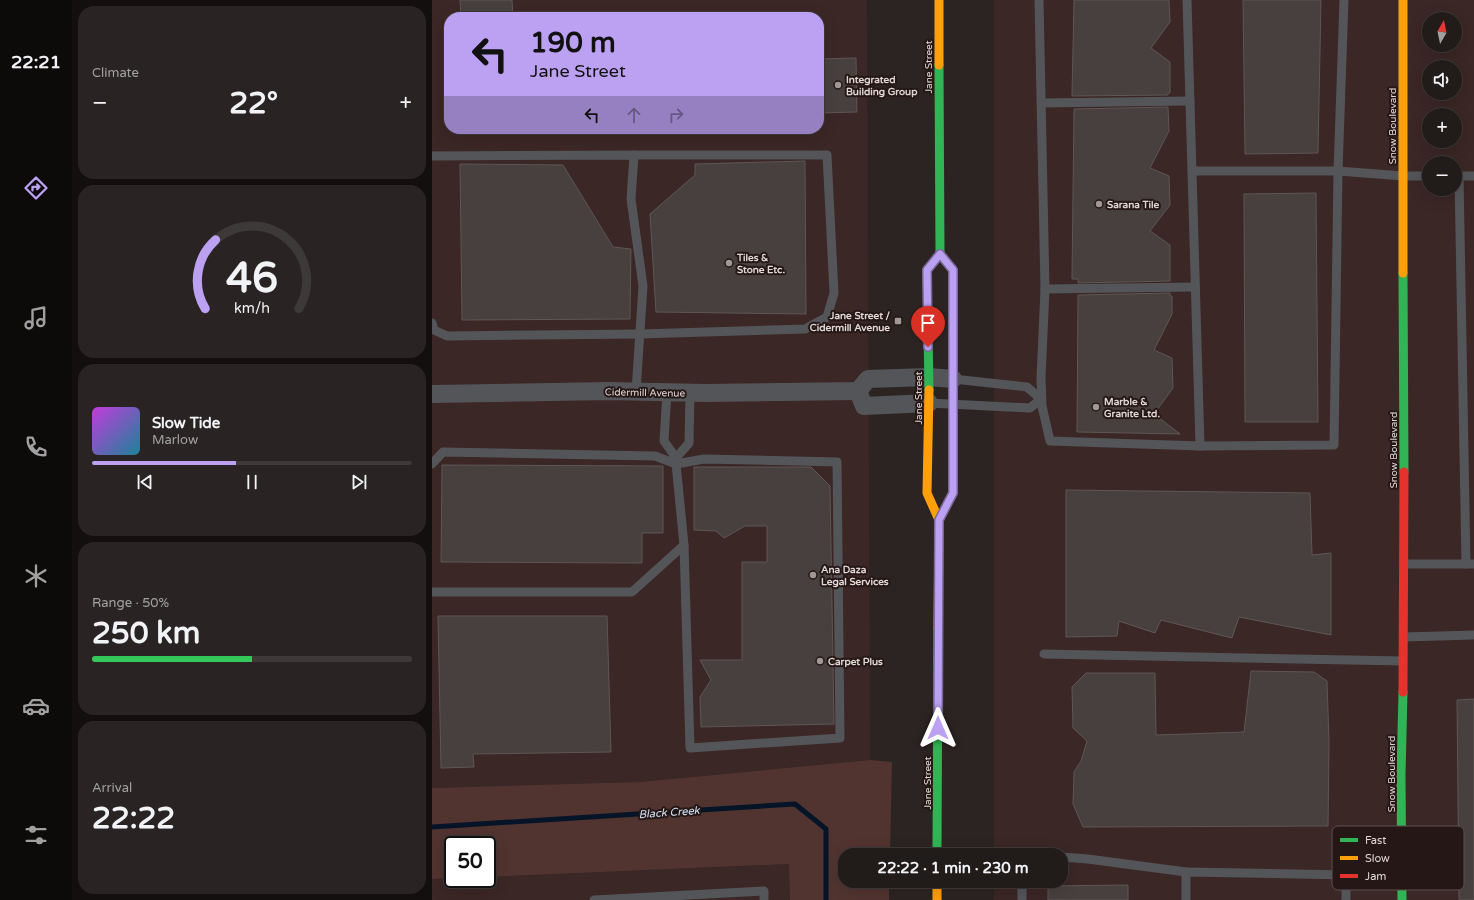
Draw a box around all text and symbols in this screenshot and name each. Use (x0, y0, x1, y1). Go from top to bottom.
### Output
north arrow (1422, 12, 1462, 52)
map controls (1422, 12, 1462, 196)
text: 190 m (530, 26, 616, 60)
icon: left (464, 28, 516, 80)
street label: Jane Street (923, 40, 935, 94)
text: 22:21 (11, 51, 61, 73)
text: Jane Street (530, 60, 626, 82)
button: sound (1422, 60, 1462, 100)
text: Climate (92, 65, 139, 81)
place label: Integrated Building Group (846, 74, 918, 98)
marker: Integrated Building Group (833, 80, 843, 90)
text: 22° (229, 85, 278, 122)
street label: Snow Boulevard (1387, 88, 1399, 164)
text: − (92, 90, 108, 116)
text: + (400, 90, 412, 116)
icon: left (581, 104, 603, 126)
icon: ahead (623, 104, 645, 126)
icon: right (665, 104, 687, 126)
button: + (1422, 108, 1462, 148)
button: − (1422, 156, 1462, 196)
icon: directions (22, 174, 50, 202)
marker: Sarana Tile (1094, 199, 1104, 209)
place label: Sarana Tile (1107, 199, 1160, 211)
place label: Tiles & Stone Etc. (736, 252, 785, 276)
text: 46 (226, 254, 278, 304)
marker: Tiles & Stone Etc. (724, 258, 734, 268)
text: km/h (234, 300, 270, 317)
icon: music (22, 304, 50, 332)
pin (911, 306, 945, 347)
place label: Jane Street / Cidermill Avenue (810, 310, 891, 334)
icon: arrive (917, 312, 939, 334)
marker: Jane Street / Cidermill Avenue (893, 316, 903, 326)
street label: Jane Street (913, 371, 925, 425)
street label: Cidermill Avenue (605, 386, 686, 400)
place label: Marble & Granite Ltd. (1104, 396, 1160, 420)
marker: Marble & Granite Ltd. (1091, 402, 1101, 412)
street label: Snow Boulevard (1388, 412, 1400, 488)
text: Slow Tide (152, 414, 220, 432)
text: Marlow (152, 432, 198, 448)
icon: phone (22, 433, 50, 461)
icon: previous (134, 471, 156, 493)
icon: pause (241, 471, 263, 493)
icon: next (348, 471, 370, 493)
icon: climate (22, 562, 50, 590)
place label: Ana Daza Legal Services (821, 564, 889, 588)
marker: Ana Daza Legal Services (808, 570, 818, 580)
text: Range · 50% (92, 595, 169, 611)
text: 250 km (92, 615, 200, 652)
marker: Carpet Plus (815, 656, 825, 666)
place label: Carpet Plus (828, 656, 883, 668)
icon: car (22, 692, 50, 720)
position arrow (917, 707, 959, 749)
street label: Snow Boulevard (1386, 736, 1398, 812)
street label: Jane Street (922, 756, 934, 810)
text: Arrival (92, 780, 132, 796)
text: 22:22 (92, 800, 175, 837)
water label: Black Creek (638, 804, 701, 821)
icon: filters (22, 821, 50, 849)
legend (1332, 826, 1464, 890)
text: Fast (1365, 834, 1386, 847)
speed limit sign: 50 (444, 836, 496, 888)
text: Slow (1365, 852, 1390, 865)
text: 22:22 · 1 min · 230 m (878, 859, 1028, 877)
text: Jam (1365, 870, 1386, 883)

